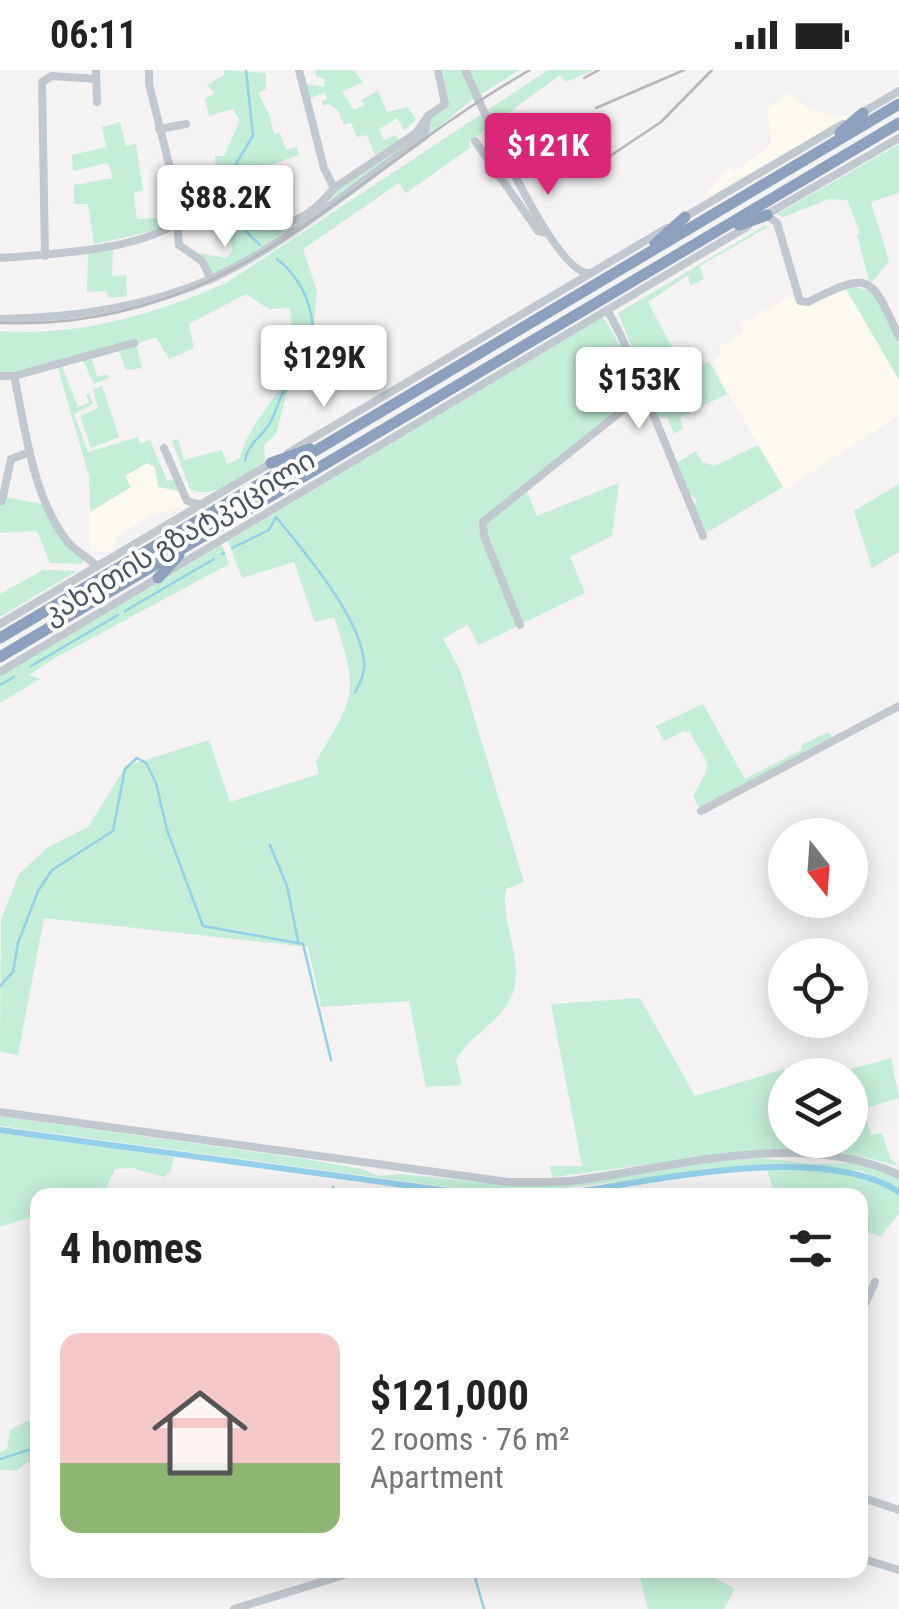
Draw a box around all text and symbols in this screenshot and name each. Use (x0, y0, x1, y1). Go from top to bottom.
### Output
text: 06:11 (50, 13, 137, 57)
pin: $121K (478, 113, 618, 198)
text: $121K (507, 126, 589, 164)
pin: $88.2K (144, 165, 306, 250)
text: $88.2K (179, 178, 271, 216)
pin: $129K (254, 325, 394, 410)
text: $129K (283, 338, 365, 376)
pin: $153K (569, 347, 709, 432)
text: $153K (598, 360, 680, 398)
street label: კახეთის გზატკეცილი (37, 443, 321, 631)
north arrow (768, 818, 868, 918)
map controls (768, 818, 868, 1158)
button: locate (768, 938, 868, 1038)
button: layers (768, 1058, 868, 1158)
icon: filters (783, 1221, 838, 1276)
text: 4 homes (60, 1224, 203, 1273)
text: $121,000 (370, 1371, 529, 1420)
icon: home (140, 1373, 260, 1493)
text: 2 rooms · 76 m² (370, 1420, 569, 1458)
text: Apartment (370, 1458, 504, 1496)

